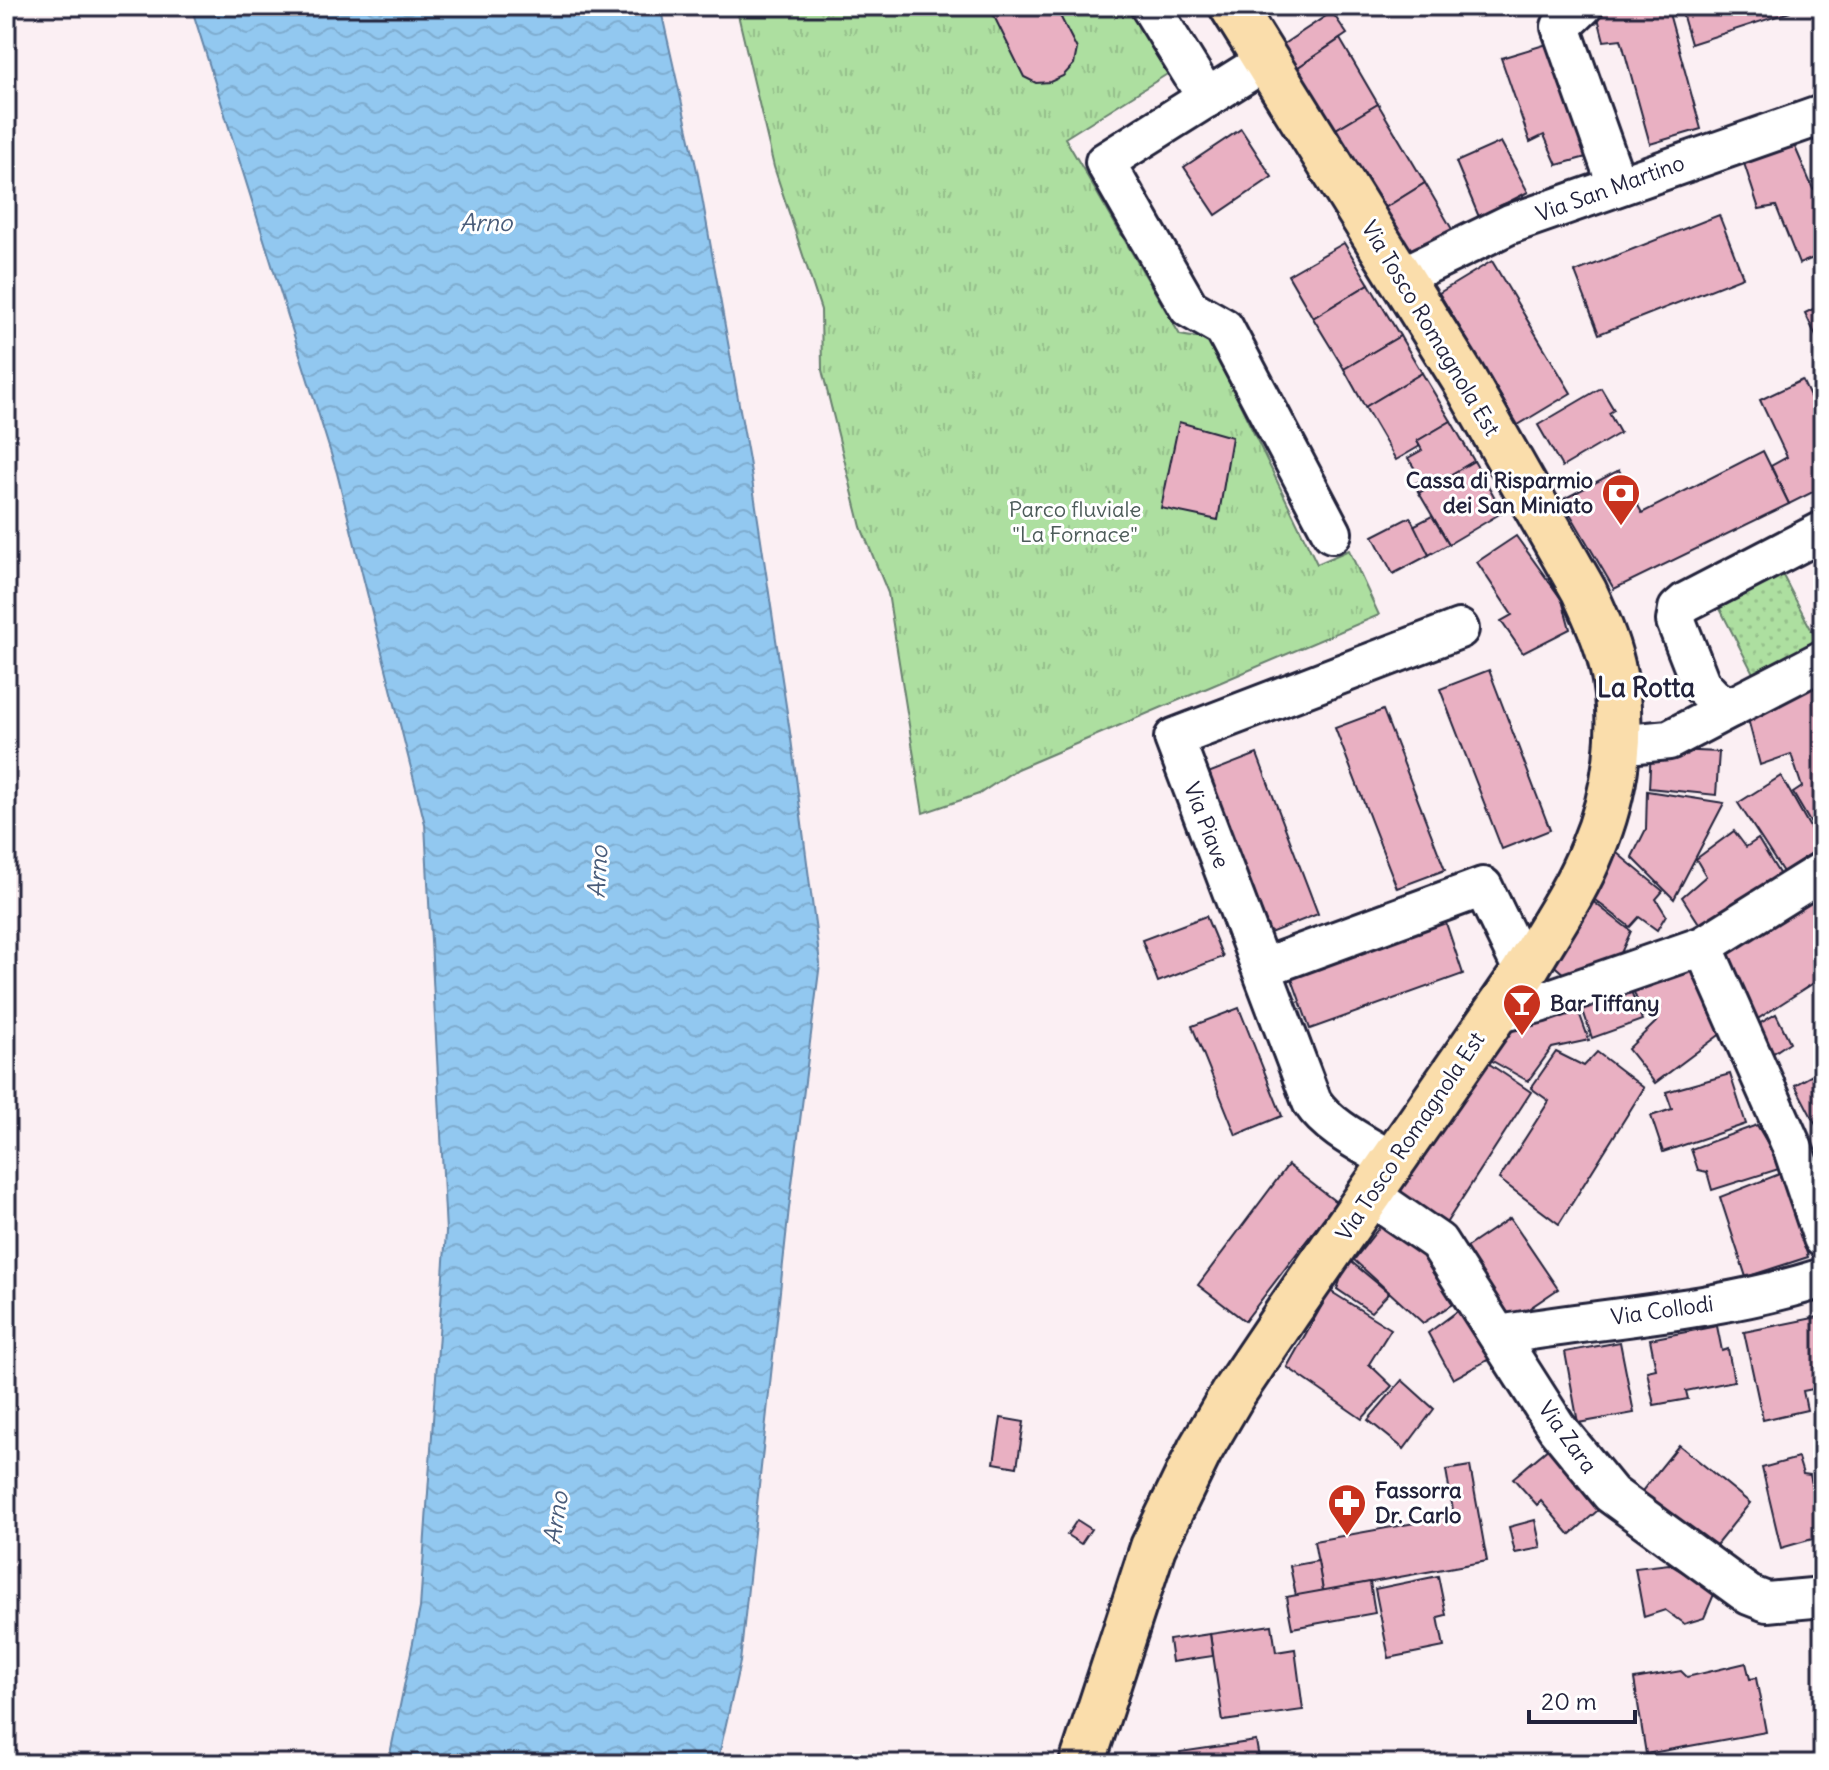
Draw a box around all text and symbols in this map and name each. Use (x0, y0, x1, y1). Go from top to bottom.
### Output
street label: Via San Martino (1532, 148, 1688, 228)
water label: Arno (460, 207, 514, 237)
street label: Via Tosco Romagnola Est (1356, 215, 1506, 441)
place label: Cassa di Risparmio dei San Miniato (1406, 466, 1593, 519)
bank icon: Cassa di Risparmio dei San Miniato (1600, 472, 1642, 527)
park label: Parco fluviale "La Fornace" (1009, 495, 1141, 548)
district label: La Rotta (1597, 671, 1695, 704)
street label: Via Piave (1178, 778, 1236, 872)
water label: Arno (581, 843, 613, 899)
bar icon: Bar Tiffany (1501, 982, 1543, 1037)
place label: Bar Tiffany (1550, 989, 1659, 1017)
street label: Via Tosco Romagnola Est (1330, 1026, 1490, 1246)
street label: Via Collodi (1609, 1289, 1715, 1331)
street label: Via Zara (1532, 1395, 1604, 1479)
place label: Fassorra Dr. Carlo (1375, 1476, 1462, 1529)
pharmacy icon: Fassorra Dr. Carlo (1326, 1482, 1368, 1537)
water label: Arno (536, 1488, 574, 1546)
scale bar (1529, 1674, 1635, 1724)
text: 20 m (1541, 1686, 1597, 1716)

